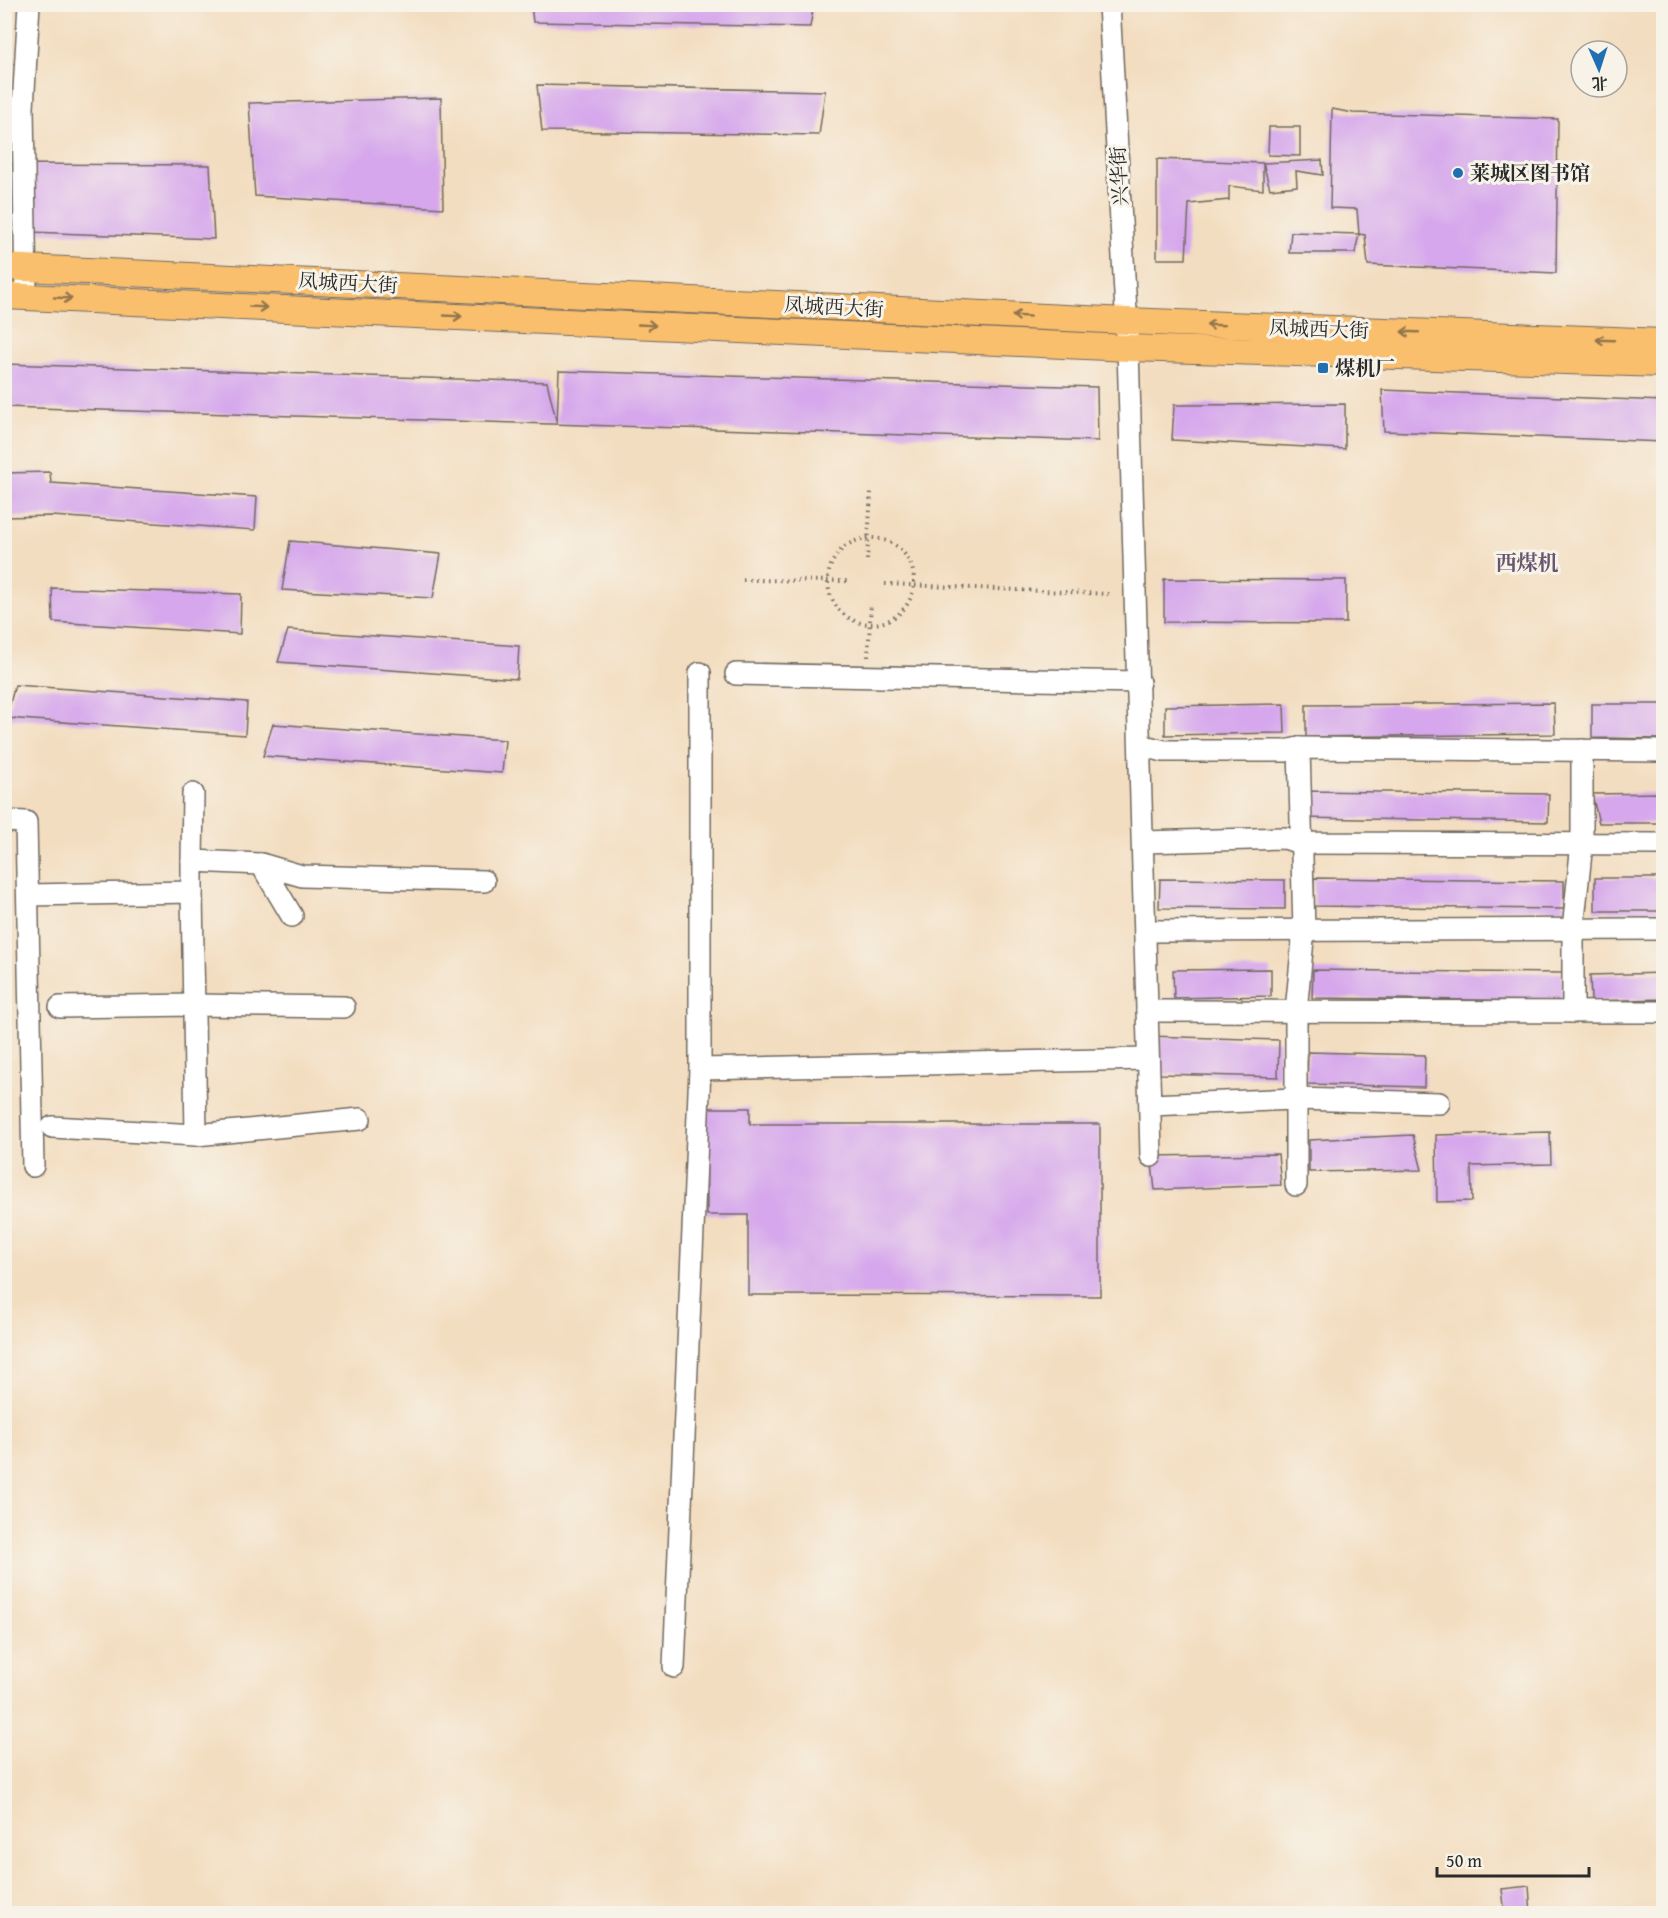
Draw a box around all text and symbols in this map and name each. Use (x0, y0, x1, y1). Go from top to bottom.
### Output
north arrow (1569, 39, 1629, 99)
text: 北 (1591, 72, 1608, 96)
street label: 兴华街 (1102, 145, 1135, 207)
place label: 莱城区图书馆 (1470, 158, 1590, 187)
marker: 莱城区图书馆 (1451, 166, 1465, 180)
street label: 凤城西大街 (297, 265, 399, 300)
street label: 凤城西大街 (783, 289, 885, 324)
one-way arrow (52, 292, 72, 303)
one-way arrow (247, 302, 267, 313)
one-way arrow (442, 311, 462, 322)
one-way arrow (1011, 311, 1031, 322)
street label: 凤城西大街 (1269, 312, 1369, 345)
one-way arrow (1206, 319, 1226, 330)
one-way arrow (637, 320, 657, 331)
one-way arrow (1401, 327, 1421, 338)
one-way arrow (1596, 334, 1616, 346)
place label: 煤机厂 (1335, 353, 1395, 382)
marker: 煤机厂 (1316, 361, 1330, 375)
district label: 西煤机 (1496, 547, 1559, 578)
scale bar (1437, 1840, 1588, 1878)
text: 50 m (1446, 1847, 1482, 1874)

